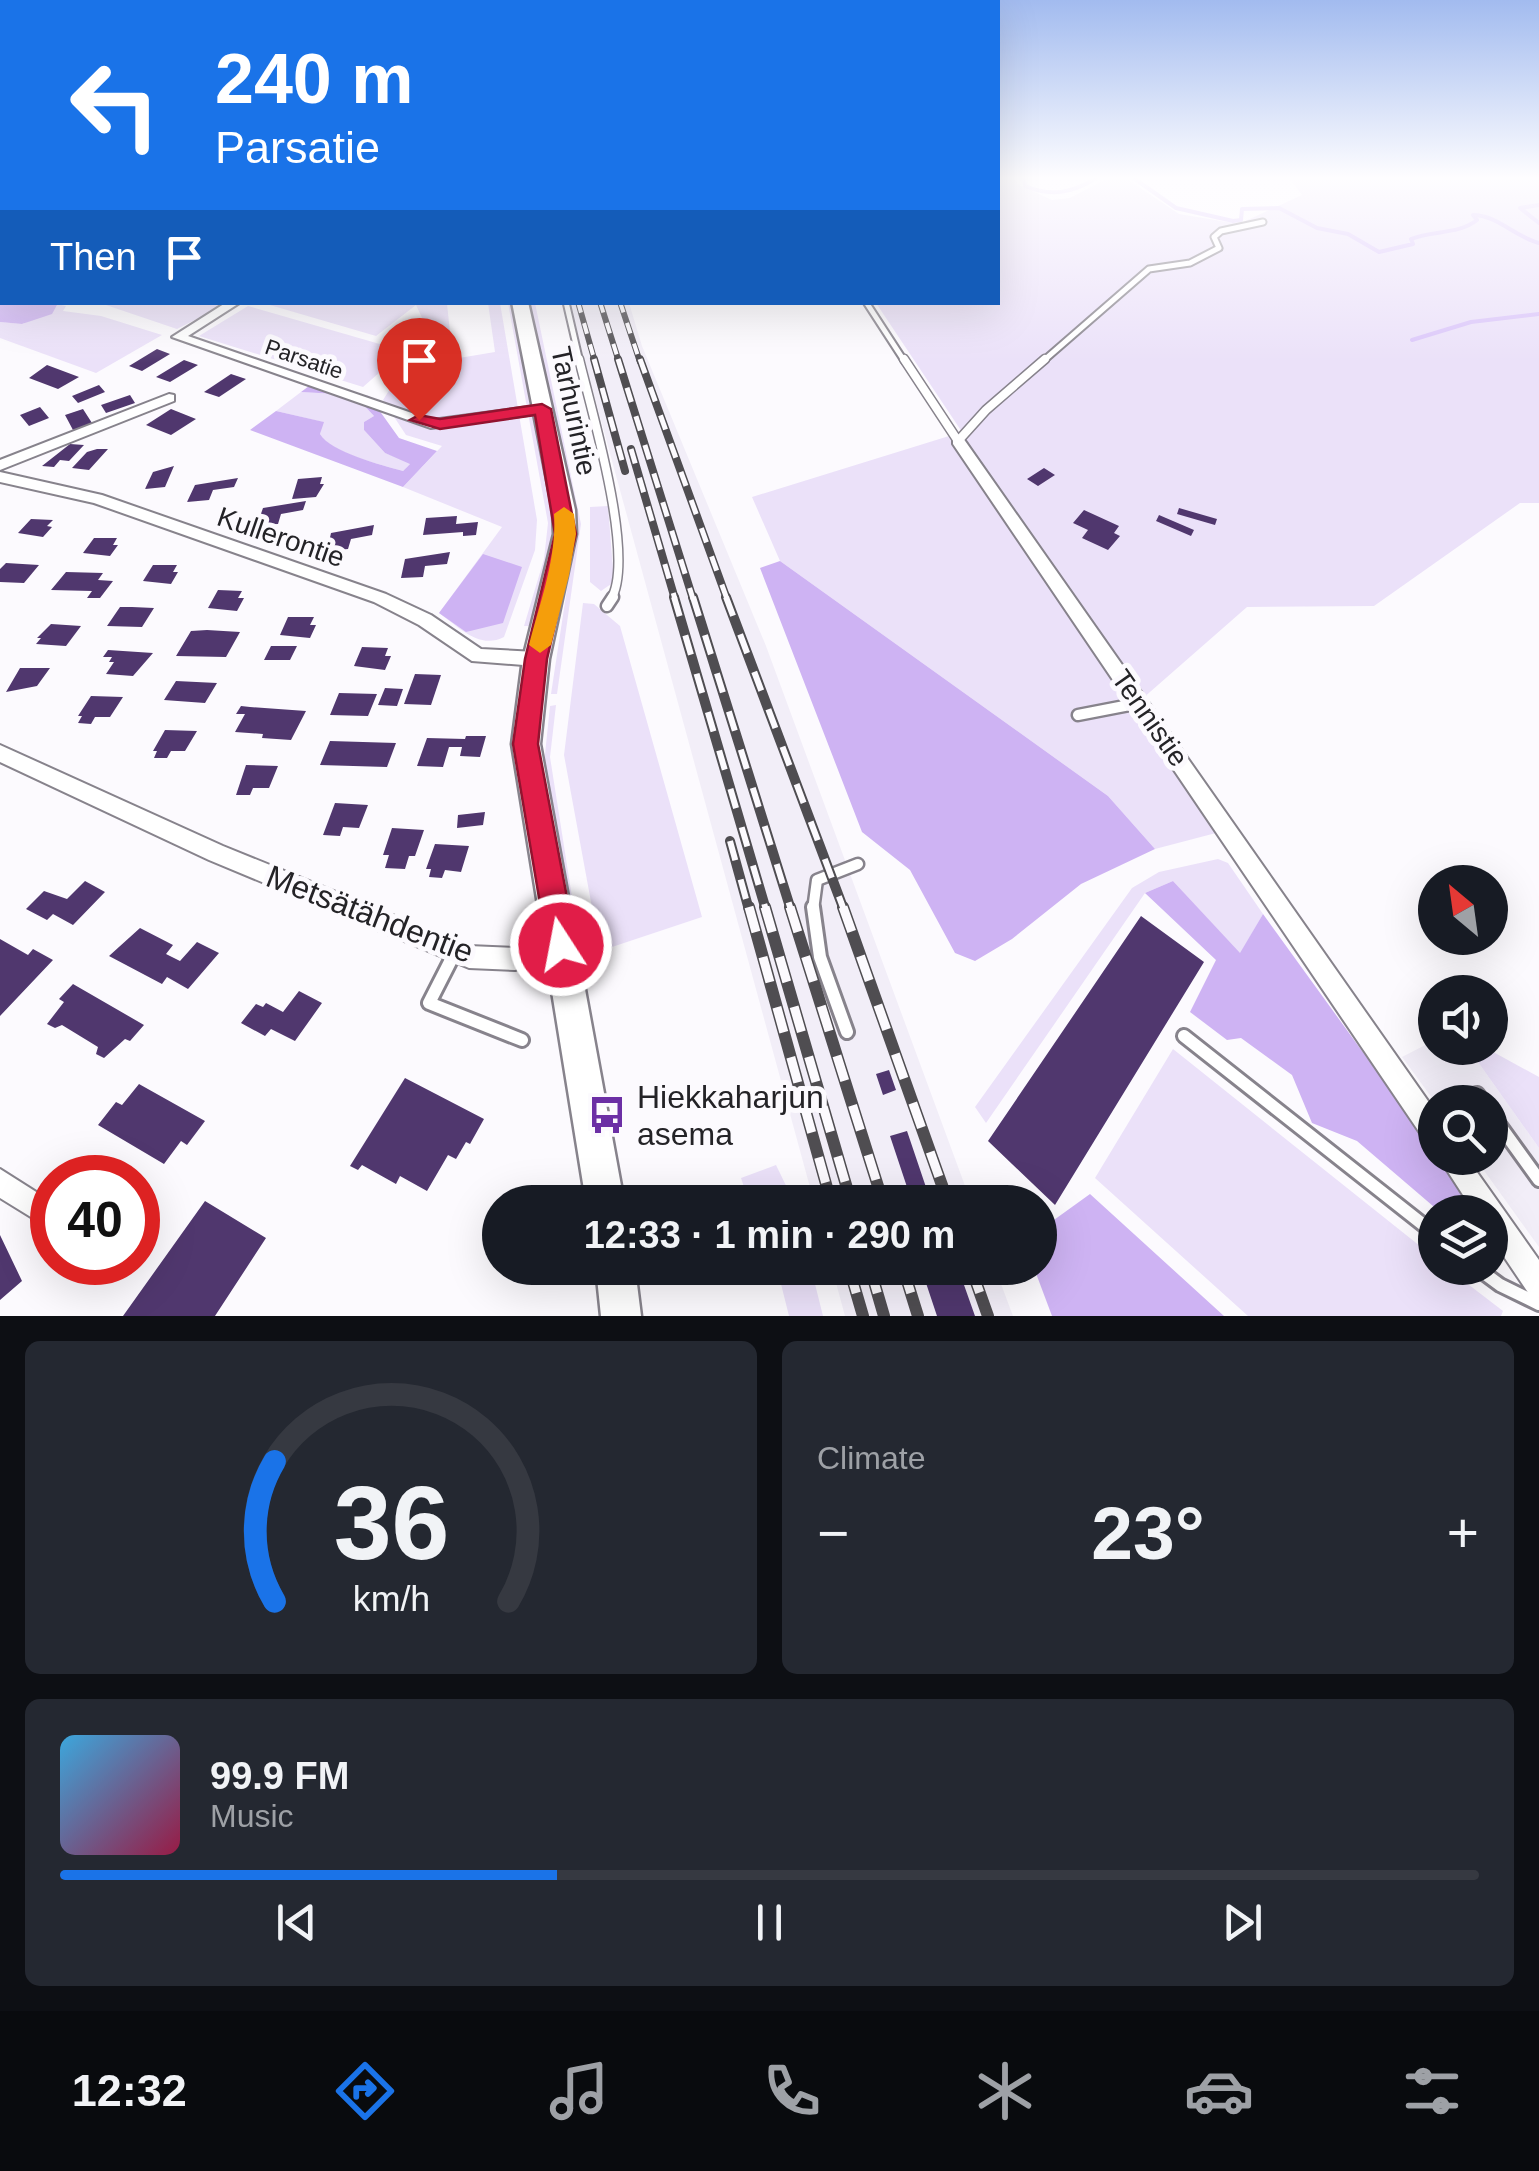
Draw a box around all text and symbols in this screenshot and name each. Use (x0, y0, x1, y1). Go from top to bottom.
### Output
icon: left (50, 40, 180, 170)
text: 240 m (215, 40, 413, 118)
text: Parsatie (215, 122, 380, 173)
icon: arrive (157, 230, 212, 285)
text: Then (50, 236, 137, 278)
pin (377, 318, 462, 421)
icon: arrive (392, 333, 447, 388)
street label: Parsatie (262, 334, 346, 384)
street label: Tarhurintie (545, 344, 603, 478)
street label: Kullerontie (213, 501, 349, 573)
street label: Tennistie (1106, 664, 1194, 772)
street label: Metsätähdentie (261, 858, 479, 970)
north arrow (1418, 865, 1508, 955)
map controls (1418, 865, 1508, 1285)
position arrow (509, 893, 613, 997)
button: sound (1418, 975, 1508, 1065)
place label: Hiekkaharjun asema (637, 1079, 824, 1152)
button: search (1418, 1085, 1508, 1175)
bus stop icon: Hiekkaharjun asema (586, 1094, 628, 1136)
speed limit sign: 40 (30, 1155, 160, 1285)
button: layers (1418, 1195, 1508, 1285)
text: 12:33 · 1 min · 290 m (584, 1214, 955, 1256)
text: Climate (817, 1440, 925, 1476)
text: 36 (333, 1465, 449, 1581)
text: 23° (1091, 1491, 1205, 1575)
text: − (817, 1502, 849, 1564)
text: + (1447, 1502, 1479, 1564)
text: km/h (352, 1579, 430, 1619)
text: 99.9 FM (210, 1755, 349, 1797)
text: Music (210, 1798, 294, 1834)
icon: previous (269, 1895, 324, 1950)
icon: pause (742, 1895, 797, 1950)
icon: next (1215, 1895, 1270, 1950)
icon: directions (330, 2056, 400, 2126)
icon: music (544, 2056, 614, 2126)
icon: phone (757, 2056, 827, 2126)
icon: climate (970, 2056, 1040, 2126)
icon: car (1184, 2056, 1254, 2126)
icon: filters (1397, 2056, 1467, 2126)
text: 12:32 (72, 2065, 187, 2116)

